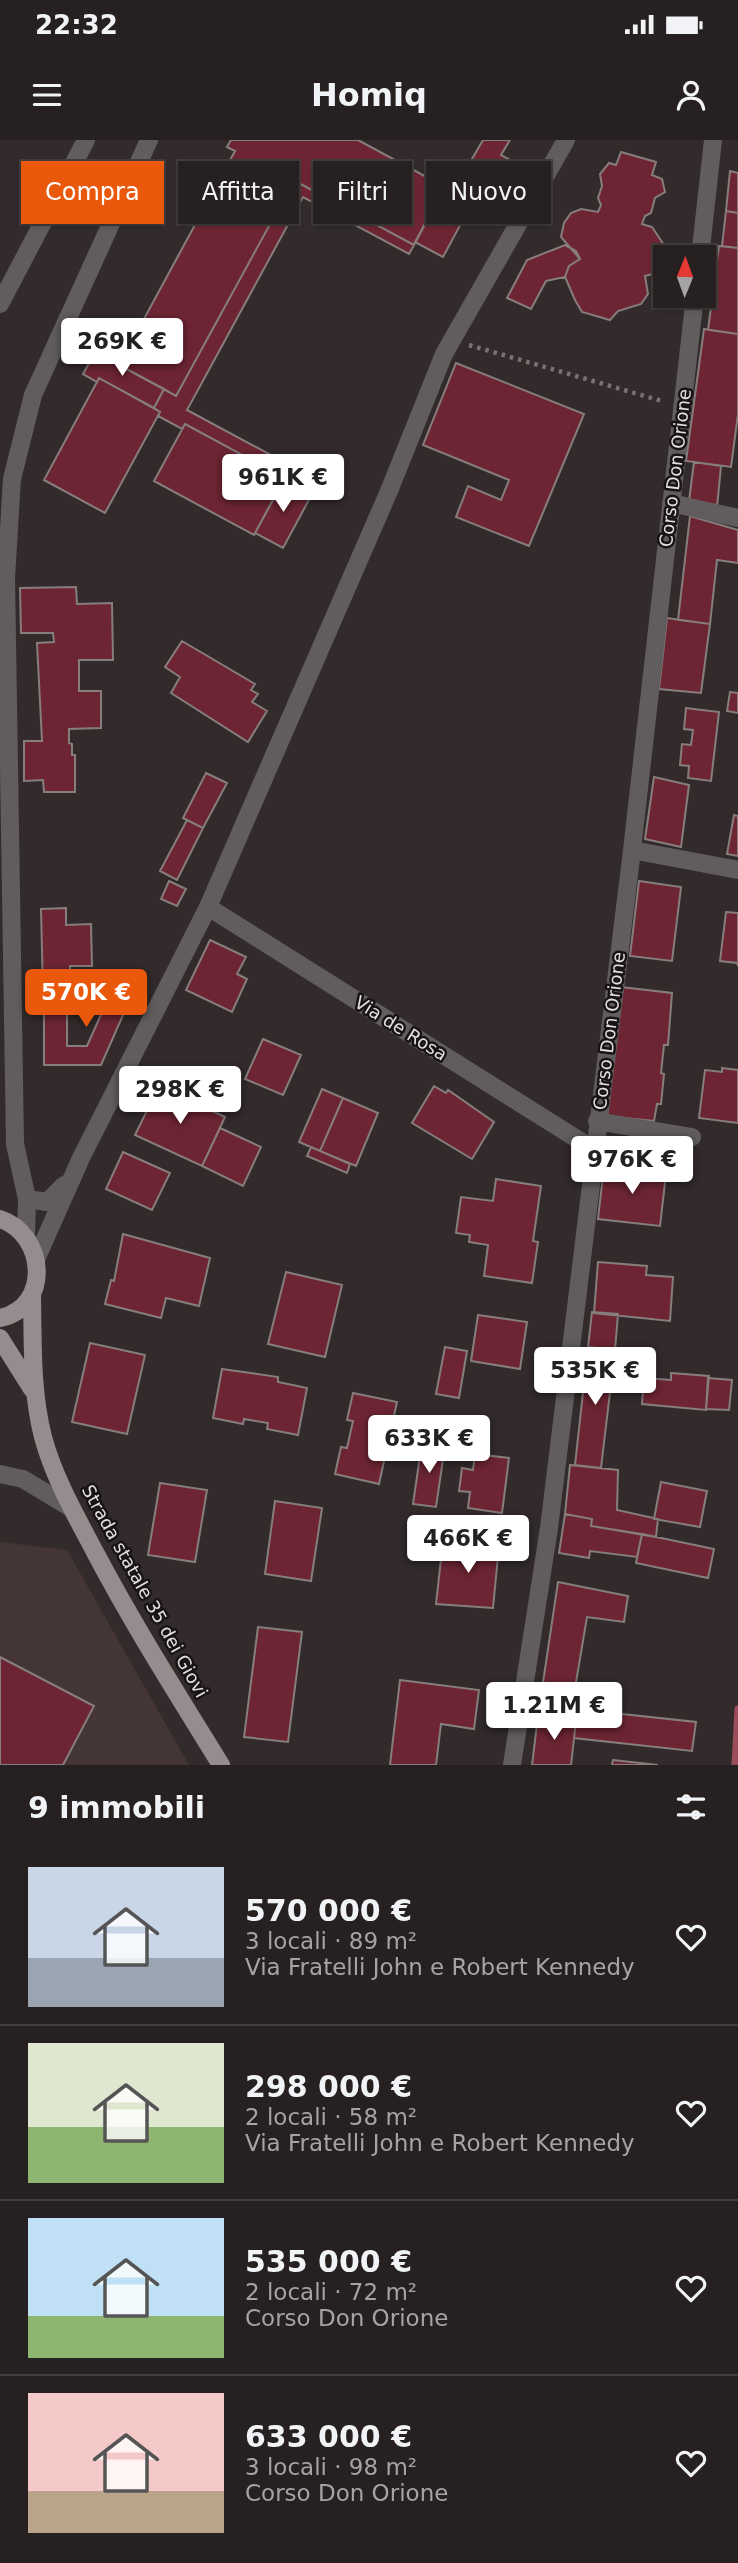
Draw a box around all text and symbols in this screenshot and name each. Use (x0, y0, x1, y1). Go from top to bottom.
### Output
text: 22:32 (35, 10, 118, 40)
icon: menu (28, 76, 66, 114)
text: Homiq (311, 76, 427, 114)
icon: person (672, 76, 710, 114)
chip: Compra (21, 161, 164, 224)
chip: Affitta (178, 161, 299, 224)
chip: Filtri (313, 161, 412, 224)
chip: Nuovo (426, 161, 551, 224)
north arrow (653, 245, 716, 308)
map controls (653, 245, 716, 308)
pin: 269K € (65, 318, 179, 378)
text: 269K € (77, 328, 167, 354)
street label: Corso Don Orione (655, 388, 695, 548)
pin: 961K € (226, 454, 340, 514)
text: 961K € (238, 464, 328, 490)
street label: Corso Don Orione (589, 951, 629, 1111)
pin: 570K € (29, 970, 143, 1029)
text: 570K € (41, 979, 131, 1005)
street label: Via de Rosa (351, 991, 451, 1065)
pin: 298K € (123, 1066, 237, 1126)
text: 298K € (135, 1076, 225, 1102)
pin: 976K € (575, 1136, 689, 1196)
text: 976K € (587, 1146, 677, 1172)
pin: 535K € (538, 1348, 652, 1407)
text: 535K € (550, 1357, 640, 1383)
pin: 633K € (372, 1416, 486, 1475)
text: 633K € (384, 1425, 474, 1451)
street label: Strada statale 35 dei Giovi (78, 1481, 212, 1701)
pin: 466K € (411, 1516, 525, 1575)
text: 466K € (423, 1525, 513, 1551)
pin: 1.21M € (489, 1682, 619, 1742)
text: 1.21M € (502, 1692, 606, 1718)
icon: filters (672, 1788, 710, 1826)
text: 9 immobili (28, 1790, 205, 1825)
text: 570 000 € (245, 1893, 412, 1928)
icon: home (84, 1895, 168, 1979)
icon: heart (672, 1918, 710, 1956)
text: 3 locali · 89 m² (245, 1928, 417, 1954)
text: Via Fratelli John e Robert Kennedy (245, 1954, 635, 1980)
text: 298 000 € (245, 2069, 412, 2104)
icon: home (84, 2071, 168, 2155)
icon: heart (672, 2094, 710, 2132)
text: 2 locali · 58 m² (245, 2104, 417, 2130)
text: Via Fratelli John e Robert Kennedy (245, 2130, 635, 2156)
text: 535 000 € (245, 2244, 412, 2279)
icon: home (84, 2246, 168, 2330)
icon: heart (672, 2269, 710, 2307)
text: 2 locali · 72 m² (245, 2279, 417, 2305)
text: Corso Don Orione (245, 2305, 448, 2331)
text: 633 000 € (245, 2419, 412, 2454)
icon: home (84, 2421, 168, 2505)
icon: heart (672, 2444, 710, 2482)
text: 3 locali · 98 m² (245, 2454, 417, 2480)
text: Corso Don Orione (245, 2480, 448, 2506)

